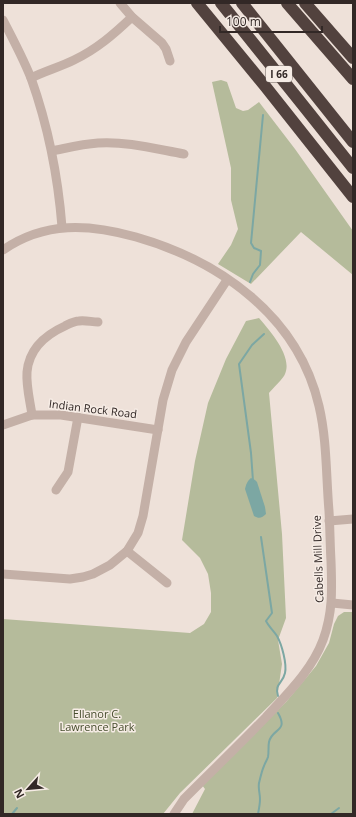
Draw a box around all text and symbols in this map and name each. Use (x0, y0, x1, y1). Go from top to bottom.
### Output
scale bar (220, 8, 322, 34)
text: 100 m (226, 13, 261, 30)
road number: I 66 (266, 66, 292, 82)
street label: Indian Rock Road (48, 396, 138, 421)
street label: Cabells Mill Drive (308, 515, 327, 603)
park label: Ellanor C. Lawrence Park (59, 706, 135, 734)
north arrow (8, 769, 48, 809)
text: N (10, 786, 27, 801)

